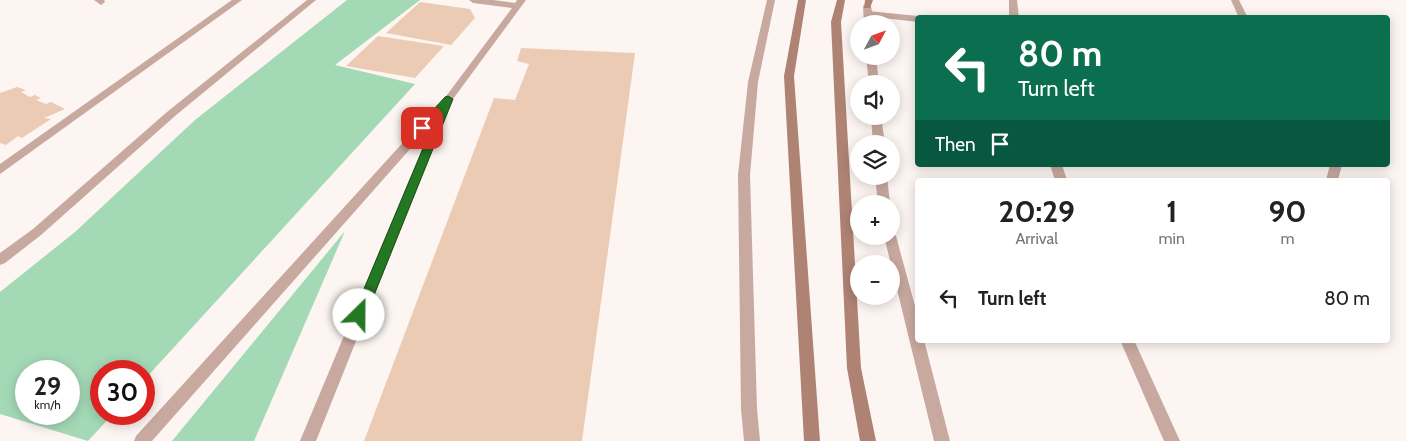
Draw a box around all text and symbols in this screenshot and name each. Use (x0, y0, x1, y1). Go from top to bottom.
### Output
north arrow (850, 15, 900, 65)
map controls (850, 15, 900, 305)
text: 80 m (1018, 32, 1102, 75)
icon: left (935, 35, 1000, 100)
button: sound (850, 75, 900, 125)
text: Turn left (1018, 75, 1095, 102)
pin (401, 107, 443, 149)
icon: arrive (408, 114, 436, 142)
icon: arrive (986, 130, 1014, 158)
text: Then (935, 133, 976, 156)
button: layers (850, 135, 900, 185)
text: 20:29 (999, 193, 1075, 230)
text: 1 (1166, 193, 1177, 230)
text: 90 (1268, 193, 1306, 230)
button: + (850, 195, 900, 245)
text: Arrival (1015, 229, 1058, 248)
text: min (1159, 229, 1185, 248)
text: m (1280, 229, 1294, 248)
button: − (850, 255, 900, 305)
icon: left (935, 284, 963, 312)
text: Turn left (978, 287, 1046, 310)
text: 80 m (1324, 287, 1370, 310)
position arrow (332, 288, 384, 340)
speed limit sign: 30 (90, 360, 155, 425)
text: 29 (34, 371, 61, 401)
text: km/h (34, 397, 61, 412)

